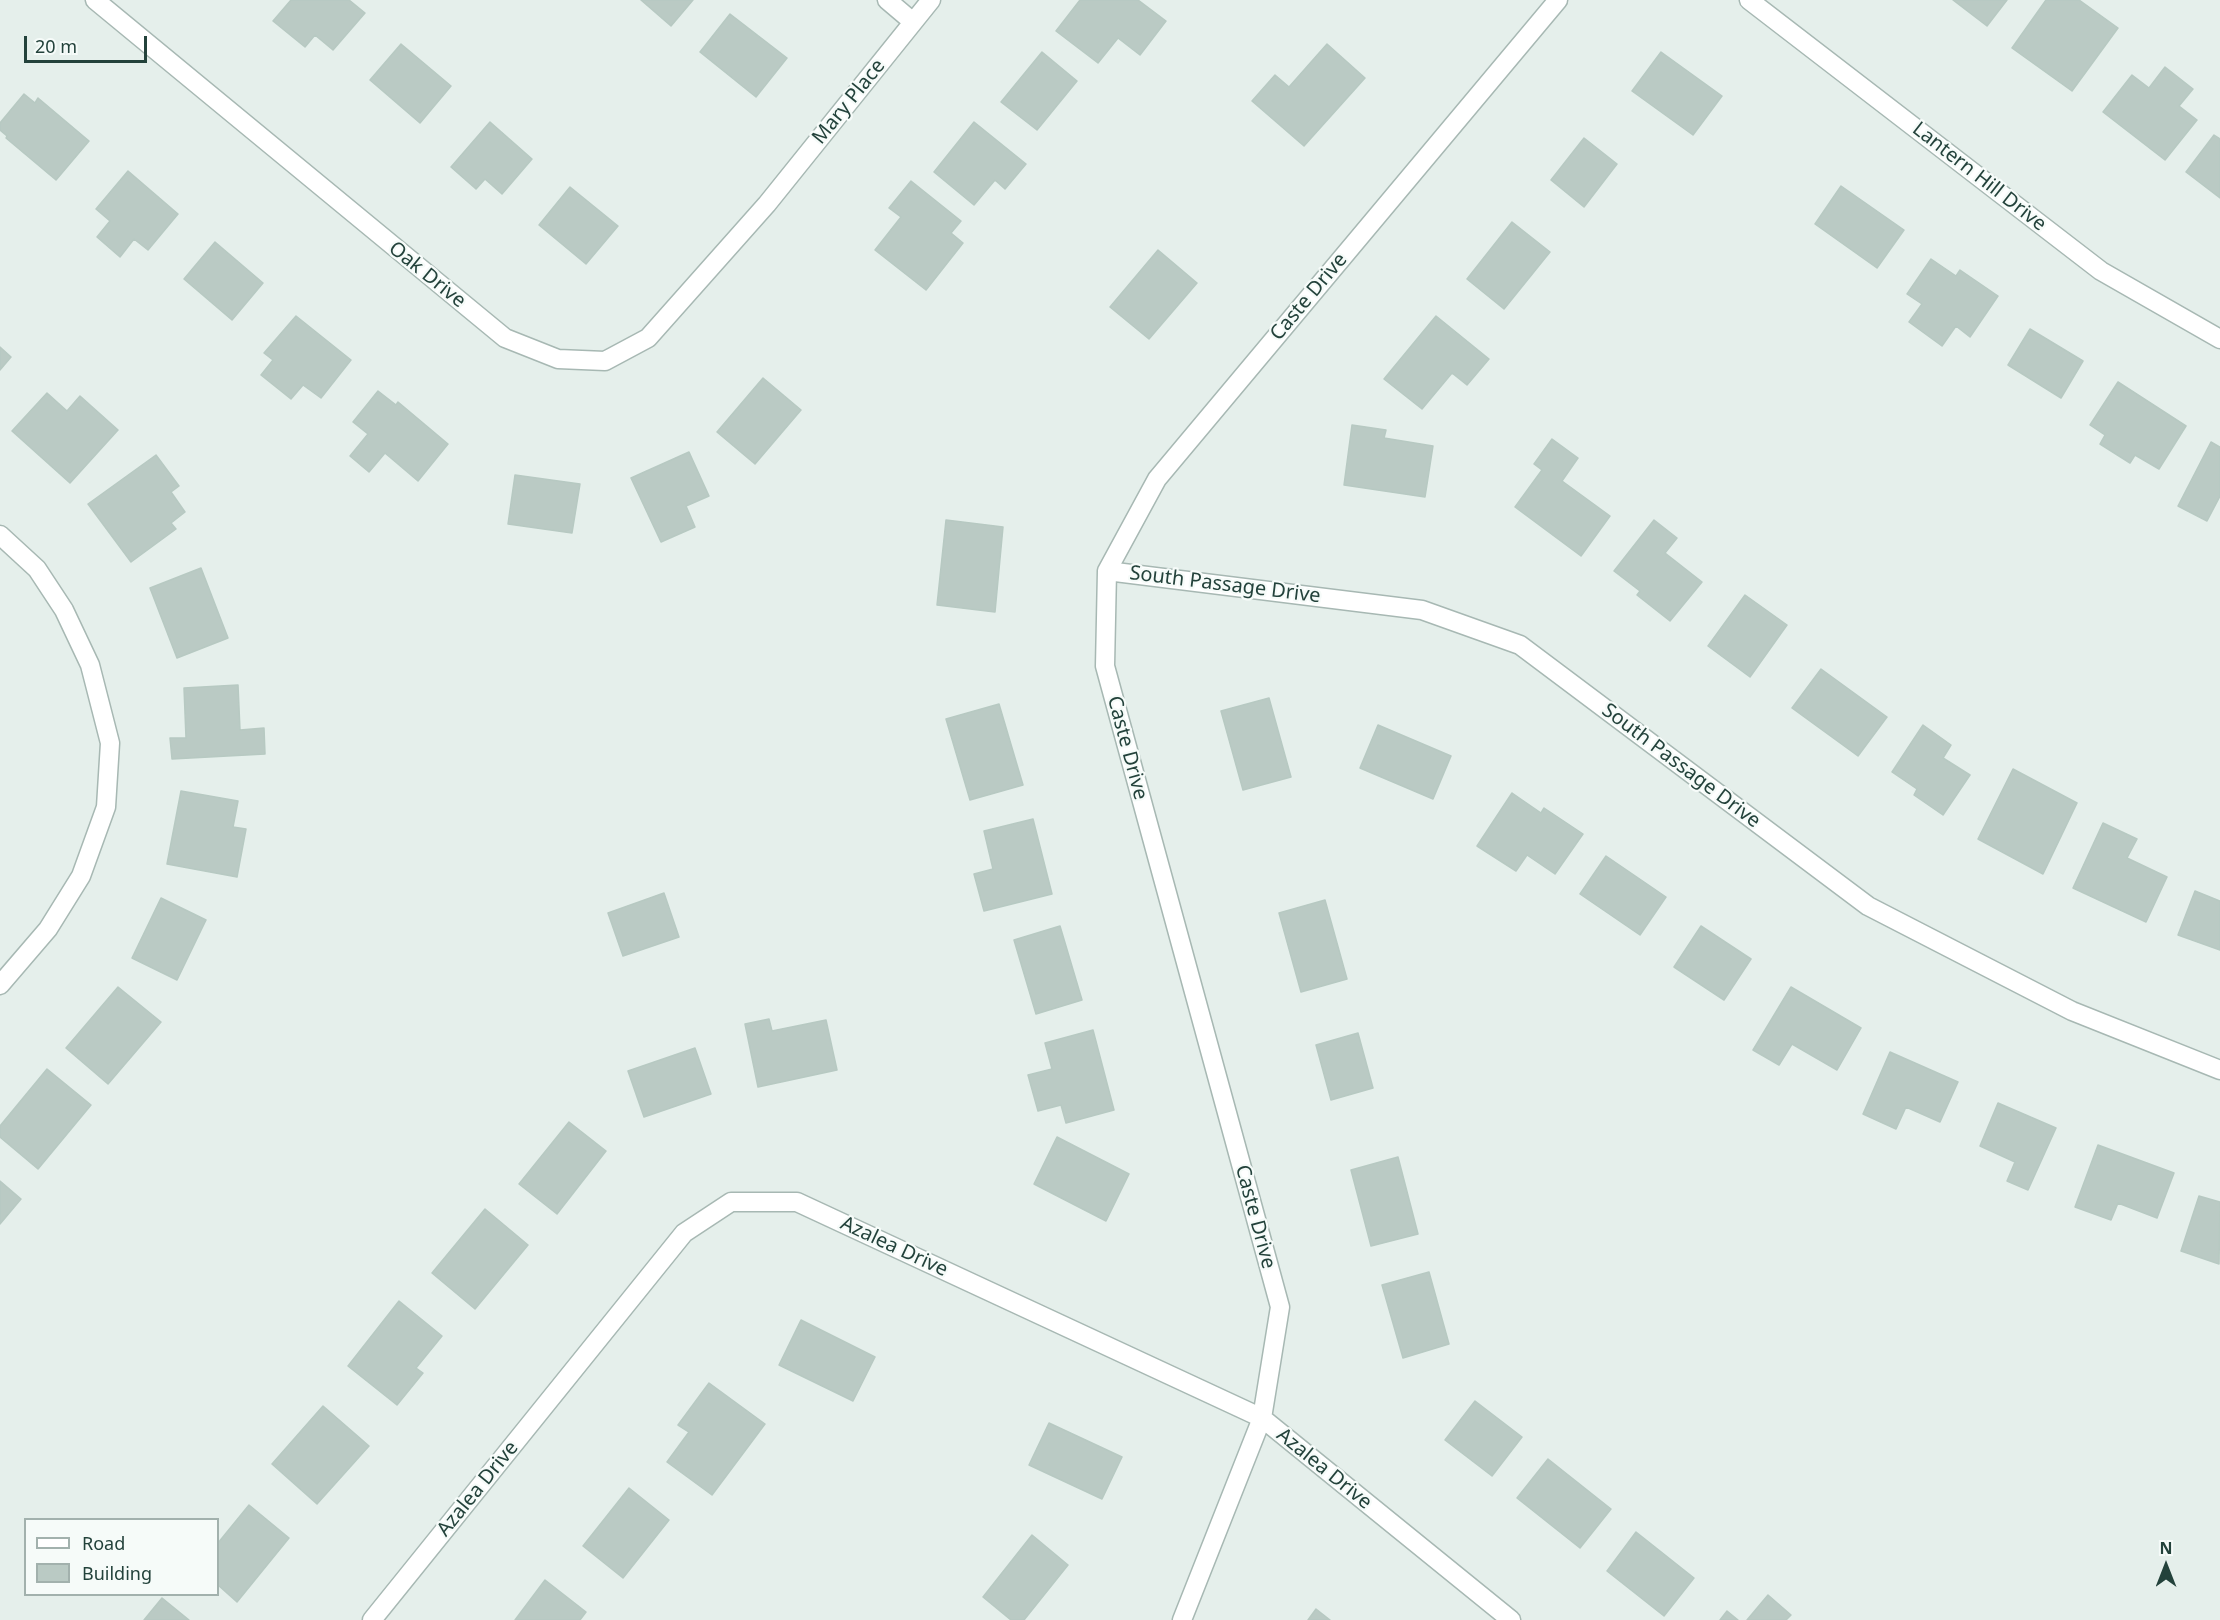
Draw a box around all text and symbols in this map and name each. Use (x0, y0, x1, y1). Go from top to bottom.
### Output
scale bar (27, 24, 150, 62)
text: 20 m (35, 34, 77, 58)
street label: Mary Place (807, 55, 891, 149)
street label: Lantern Hill Drive (1907, 117, 2051, 237)
street label: Oak Drive (384, 237, 470, 313)
street label: Caste Drive (1266, 248, 1352, 346)
street label: South Passage Drive (1128, 561, 1322, 609)
street label: Caste Drive (1102, 693, 1152, 803)
street label: South Passage Drive (1597, 699, 1765, 833)
street label: Caste Drive (1230, 1162, 1280, 1272)
street label: Azalea Drive (836, 1212, 952, 1282)
street label: Azalea Drive (1271, 1423, 1377, 1515)
street label: Azalea Drive (432, 1436, 524, 1542)
legend (24, 1518, 219, 1596)
text: Road (82, 1531, 125, 1555)
north arrow (2136, 1536, 2196, 1596)
text: N (2159, 1537, 2173, 1559)
text: Building (82, 1561, 152, 1585)

